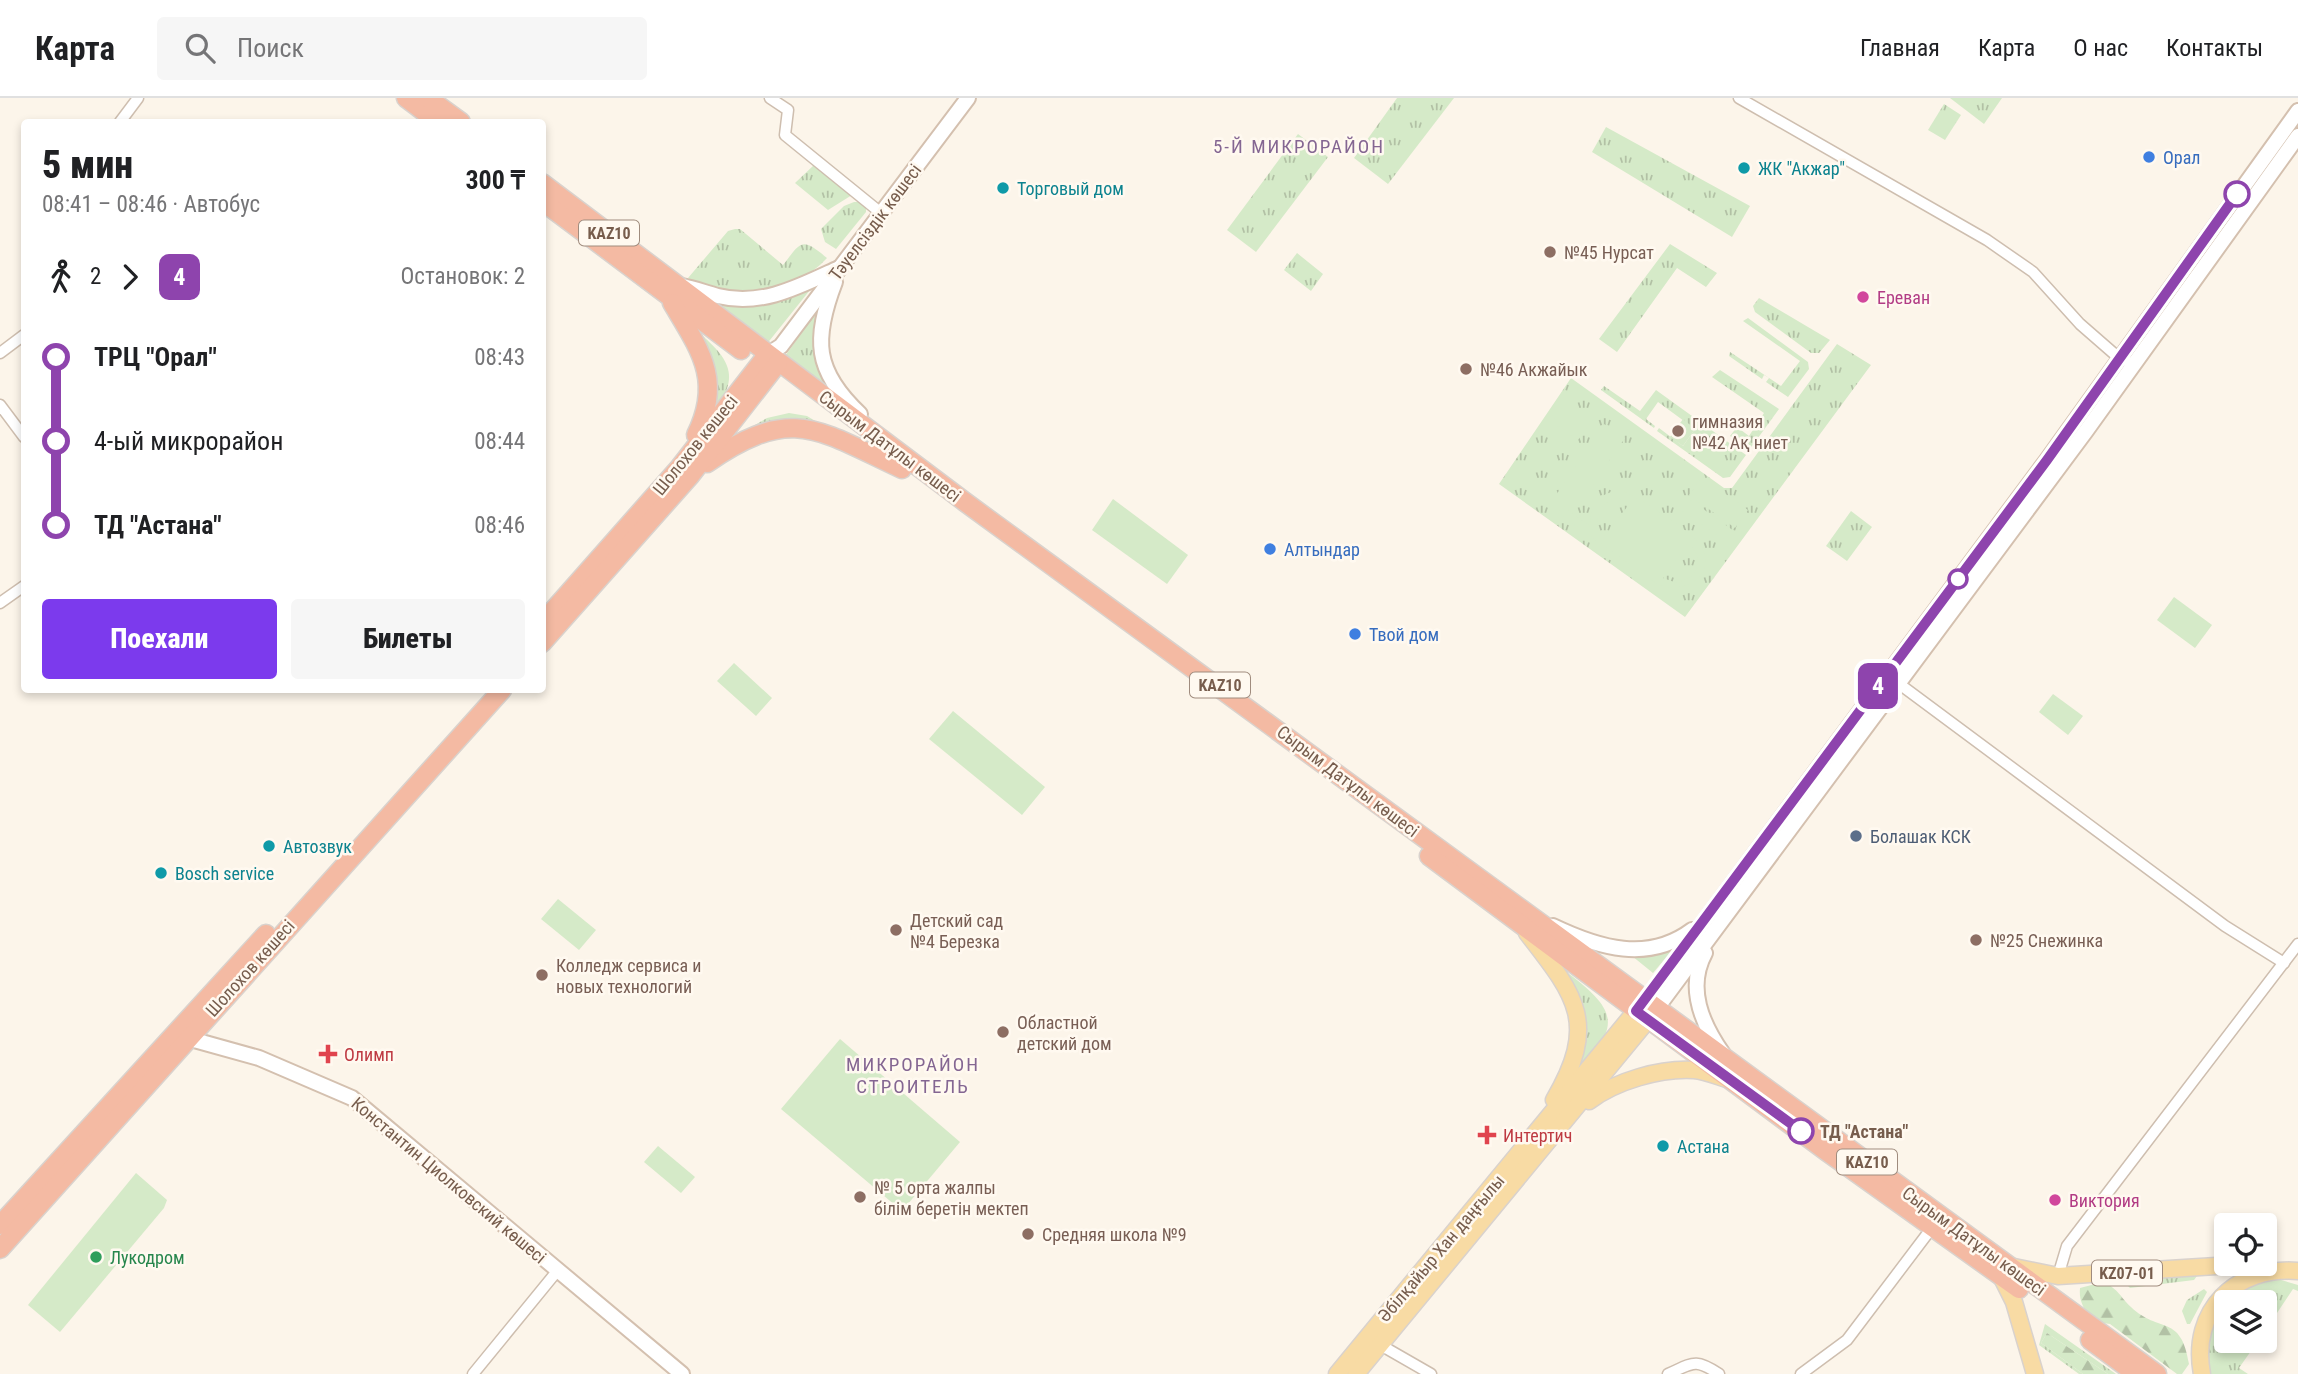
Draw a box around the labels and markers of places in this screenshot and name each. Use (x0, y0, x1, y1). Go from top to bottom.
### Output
place label: Орал (2163, 147, 2201, 168)
marker: Орал (2141, 149, 2157, 165)
place label: ЖК "Акжар" (1758, 158, 1845, 179)
marker: ЖК "Акжар" (1736, 160, 1752, 176)
place label: Торговый дом (1017, 178, 1124, 199)
marker: Торговый дом (995, 180, 1011, 196)
unlabelled marker (2224, 181, 2250, 207)
place label: №45 Нурсат (1564, 242, 1654, 263)
marker: №45 Нурсат (1542, 244, 1558, 260)
place label: Ереван (1877, 287, 1930, 308)
marker: Ереван (1855, 289, 1871, 305)
place label: №46 Акжайык (1480, 359, 1588, 380)
marker: №46 Акжайык (1458, 361, 1474, 377)
place label: гимназия №42 Ақ ниет (1692, 411, 1788, 453)
marker: гимназия №42 Ақ ниет (1670, 423, 1686, 439)
place label: Алтындар (1284, 539, 1360, 560)
marker: Алтындар (1262, 541, 1278, 557)
unlabelled marker (1948, 569, 1968, 589)
place label: Твой дом (1369, 624, 1439, 645)
marker: Твой дом (1347, 626, 1363, 642)
place label: Болашак КСК (1870, 826, 1971, 847)
marker: Болашак КСК (1848, 828, 1864, 844)
place label: Автозвук (283, 836, 352, 857)
marker: Автозвук (261, 838, 277, 854)
place label: Bosch service (175, 863, 274, 884)
marker: Bosch service (153, 865, 169, 881)
place label: Детский сад №4 Березка (910, 910, 1004, 952)
marker: Детский сад №4 Березка (888, 922, 904, 938)
place label: №25 Снежинка (1990, 930, 2103, 951)
marker: №25 Снежинка (1968, 932, 1984, 948)
place label: Колледж сервиса и новых технологий (556, 955, 701, 997)
marker: Колледж сервиса и новых технологий (534, 967, 550, 983)
place label: Областной детский дом (1017, 1012, 1112, 1054)
marker: Областной детский дом (995, 1024, 1011, 1040)
marker: Олимп (318, 1044, 338, 1064)
place label: Олимп (344, 1044, 394, 1065)
marker: ТД "Астана" (1788, 1118, 1814, 1144)
place label: ТД "Астана" (1820, 1121, 1909, 1142)
marker: Интертич (1477, 1125, 1497, 1145)
place label: Интертич (1503, 1125, 1572, 1146)
place label: Астана (1677, 1136, 1730, 1157)
marker: Астана (1655, 1138, 1671, 1154)
place label: № 5 орта жалпы білім беретін мектеп (874, 1177, 1029, 1219)
marker: № 5 орта жалпы білім беретін мектеп (852, 1189, 868, 1205)
place label: Виктория (2069, 1190, 2140, 1211)
marker: Виктория (2047, 1192, 2063, 1208)
place label: Средняя школа №9 (1042, 1224, 1187, 1245)
marker: Средняя школа №9 (1020, 1226, 1036, 1242)
place label: Лукодром (110, 1247, 185, 1268)
marker: Лукодром (88, 1249, 104, 1265)

